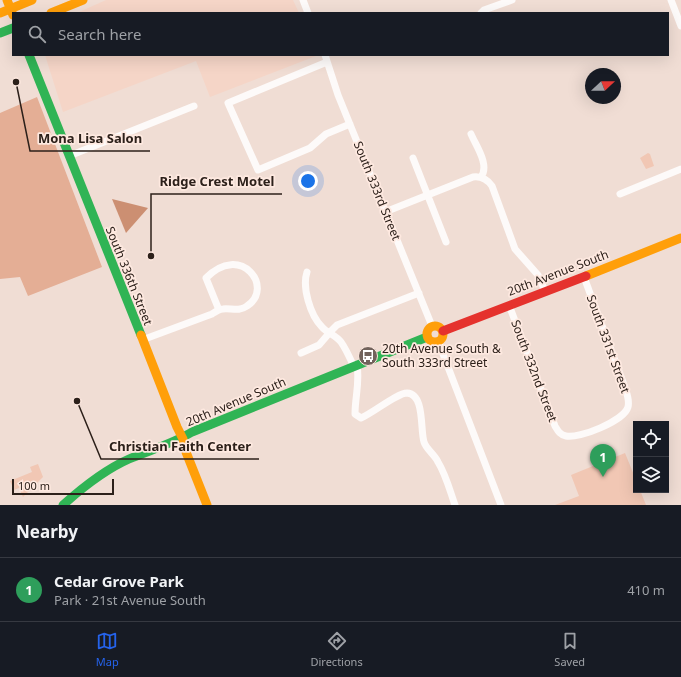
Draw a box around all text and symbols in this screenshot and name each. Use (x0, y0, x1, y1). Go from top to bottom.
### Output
search box (12, 12, 669, 56)
icon: search (26, 23, 48, 45)
text: Search here (58, 24, 141, 44)
north arrow (585, 68, 621, 104)
callout: Mona Lisa Salon (30, 126, 150, 151)
text: Mona Lisa Salon (38, 129, 142, 147)
street label: South 333rd Street (350, 139, 405, 243)
callout: Ridge Crest Motel (151, 169, 282, 194)
your location (298, 171, 318, 191)
text: Ridge Crest Motel (160, 172, 274, 190)
street label: South 336th Street (102, 224, 157, 328)
street label: 20th Avenue South (505, 245, 611, 300)
street label: South 331st Street (583, 292, 634, 396)
street label: South 332nd Street (507, 317, 562, 425)
place label: 20th Avenue South & South 333rd Street (382, 340, 501, 371)
bus stop icon: 20th Avenue South & South 333rd Street (357, 345, 379, 367)
street label: 20th Avenue South (183, 373, 288, 430)
map controls (633, 421, 669, 493)
button: locate (633, 421, 669, 457)
callout: Christian Faith Center (101, 434, 259, 459)
text: Christian Faith Center (109, 437, 251, 455)
pin: 1 (590, 444, 616, 477)
button: layers (633, 457, 669, 493)
scale bar (12, 477, 114, 496)
text: 100 m (18, 478, 50, 493)
text: Nearby (16, 520, 78, 543)
text: Cedar Grove Park (54, 571, 184, 591)
text: 1 (25, 581, 33, 599)
text: 410 m (627, 581, 665, 599)
text: Park · 21st Avenue South (54, 591, 206, 609)
tab: Map (96, 630, 119, 669)
tab: Directions (310, 630, 363, 669)
tab: Saved (554, 630, 585, 669)

